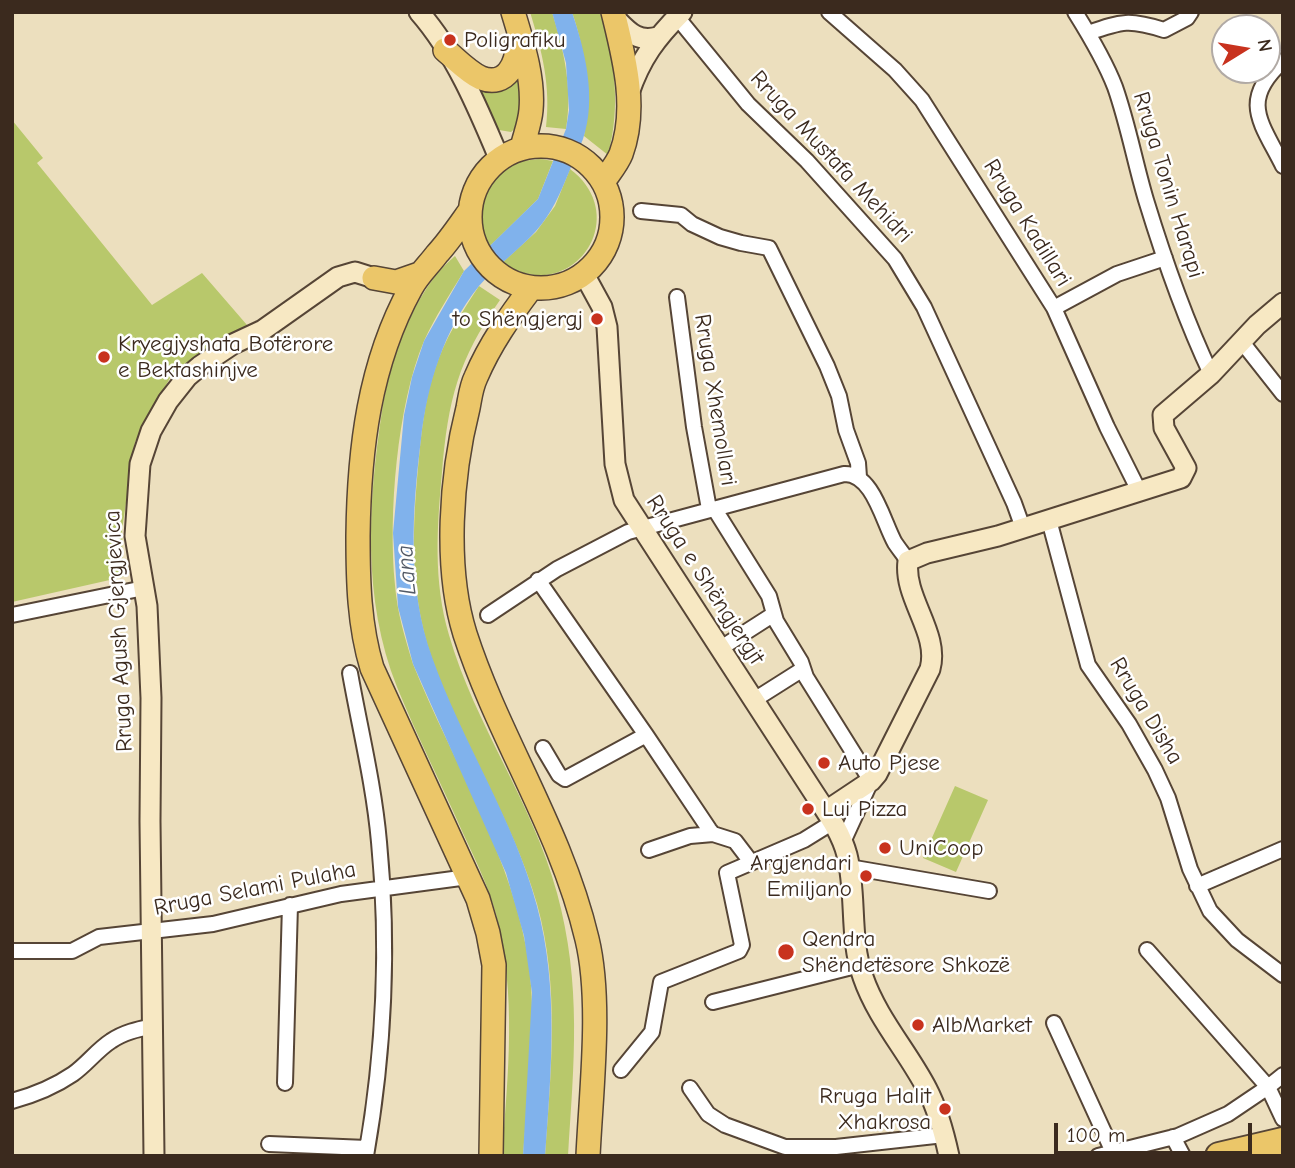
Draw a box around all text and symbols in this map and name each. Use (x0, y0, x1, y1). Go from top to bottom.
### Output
north arrow (1211, 14, 1281, 84)
place label: Poligrafiku (464, 26, 566, 54)
marker: Poligrafiku (442, 32, 458, 48)
text: N (1253, 37, 1277, 54)
street label: Rruga Mustafa Mehidri (744, 65, 918, 249)
street label: Rruga Tonin Harapi (1127, 89, 1209, 281)
street label: Rruga Kadillari (977, 154, 1077, 292)
place label: to Shëngjergj (453, 305, 583, 333)
marker: to Shëngjergj (589, 311, 605, 327)
street label: Rruga Xhemollari (688, 312, 742, 488)
place label: Kryegjyshata Botërore e Bektashinjve (118, 330, 333, 384)
marker: Kryegjyshata Botërore e Bektashinjve (96, 349, 112, 365)
street label: Rruga e Shëngjergjt (640, 490, 770, 670)
street label: Rruga Agush Gjergjevica (99, 509, 139, 753)
water label: Lana (391, 544, 423, 596)
street label: Rruga Disha (1103, 653, 1189, 769)
place label: Auto Pjese (838, 749, 940, 777)
marker: Auto Pjese (816, 755, 832, 771)
place label: Lui Pizza (822, 795, 907, 823)
marker: Lui Pizza (800, 801, 816, 817)
place label: UniCoop (899, 834, 984, 862)
marker: UniCoop (877, 840, 893, 856)
place label: Argjendari Emiljano (750, 849, 852, 903)
street label: Rruga Selami Pulaha (152, 856, 358, 922)
marker: Argjendari Emiljano (858, 868, 874, 884)
place label: Qendra Shëndetësore Shkozë (802, 925, 1010, 979)
marker: Qendra Shëndetësore Shkozë (776, 942, 796, 962)
place label: AlbMarket (932, 1011, 1032, 1039)
marker: AlbMarket (910, 1017, 926, 1033)
place label: Rruga Halit Xhakrosa (819, 1082, 931, 1136)
marker: Rruga Halit Xhakrosa (937, 1101, 953, 1117)
scale bar (1057, 1108, 1255, 1152)
text: 100 m (1067, 1123, 1125, 1147)

